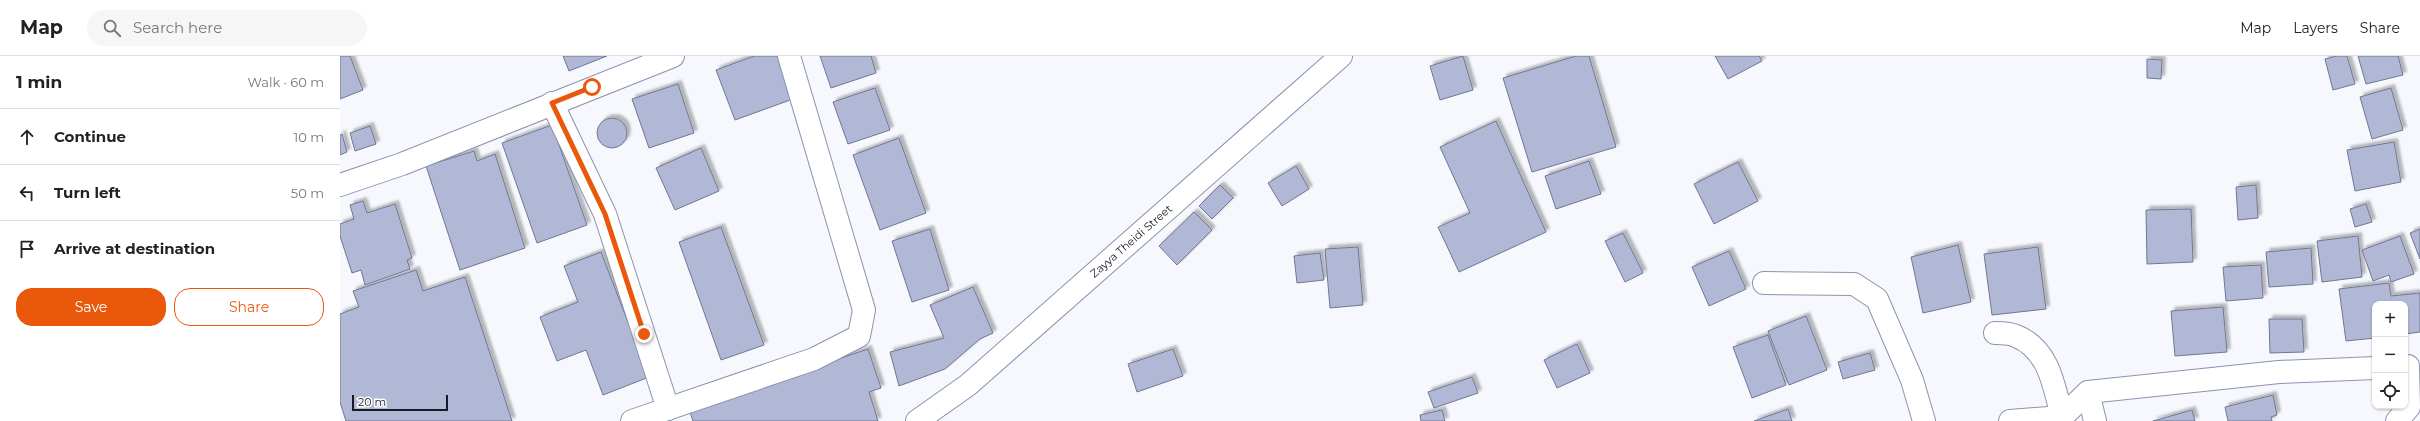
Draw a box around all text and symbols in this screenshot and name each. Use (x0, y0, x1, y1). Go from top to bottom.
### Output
search box (87, 10, 367, 46)
text: Map (20, 16, 63, 39)
icon: search (101, 17, 123, 39)
text: Search here (133, 18, 222, 37)
text: Map (2240, 19, 2271, 37)
text: Layers (2293, 19, 2338, 37)
text: Share (2360, 19, 2400, 37)
text: 1 min (16, 72, 62, 92)
text: Walk · 60 m (248, 74, 324, 90)
route start (583, 78, 601, 96)
icon: ahead (16, 126, 38, 148)
text: Continue (54, 127, 126, 146)
text: 10 m (294, 129, 324, 145)
icon: left (16, 182, 38, 204)
text: Turn left (54, 183, 121, 202)
text: 50 m (291, 185, 324, 201)
street label: Zayya Theidi Street (1087, 201, 1175, 281)
icon: arrive (16, 238, 38, 260)
text: Arrive at destination (54, 239, 215, 258)
button: Save (16, 288, 166, 326)
button: Share (174, 288, 324, 326)
map controls (2372, 301, 2408, 409)
button: + (2372, 301, 2408, 337)
route end (635, 325, 653, 343)
button: − (2372, 337, 2408, 373)
button: locate (2372, 373, 2408, 409)
scale bar (352, 393, 448, 412)
text: 20 m (358, 395, 386, 409)

